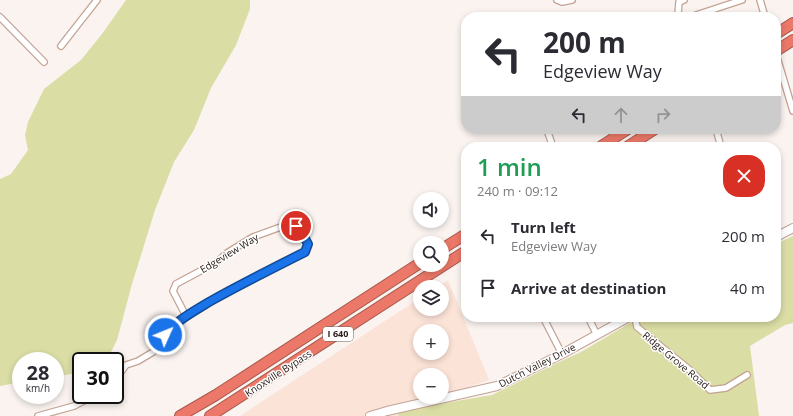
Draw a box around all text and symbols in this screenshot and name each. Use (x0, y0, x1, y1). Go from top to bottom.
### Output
text: 200 m (543, 23, 626, 61)
icon: left (477, 28, 529, 80)
text: Edgeview Way (543, 59, 662, 83)
icon: left (568, 104, 590, 126)
icon: ahead (610, 104, 632, 126)
icon: right (652, 104, 674, 126)
text: 1 min (477, 150, 542, 183)
button: close (723, 155, 765, 197)
text: 240 m · 09:12 (477, 182, 558, 200)
map controls (413, 192, 449, 404)
button: sound (413, 192, 449, 228)
pin (279, 209, 313, 243)
icon: arrive (285, 215, 307, 237)
text: Turn left (511, 217, 576, 237)
icon: left (477, 225, 499, 247)
text: 200 m (721, 226, 765, 246)
street label: Edgeview Way (197, 229, 262, 276)
button: search (413, 236, 449, 272)
text: Edgeview Way (511, 237, 597, 255)
icon: arrive (477, 277, 499, 299)
text: Arrive at destination (511, 278, 666, 298)
text: 40 m (730, 278, 765, 298)
button: layers (413, 280, 449, 316)
position arrow (144, 314, 186, 356)
button: + (413, 324, 449, 360)
road number: I 640 (323, 327, 353, 341)
street label: Ridge Grove Road (640, 328, 712, 392)
street label: Dutch Valley Drive (496, 339, 578, 390)
street label: Knoxville Bypass (242, 346, 314, 400)
speed limit sign: 30 (72, 352, 124, 404)
text: 28 (27, 359, 49, 386)
button: − (413, 368, 449, 404)
text: km/h (26, 381, 50, 395)

